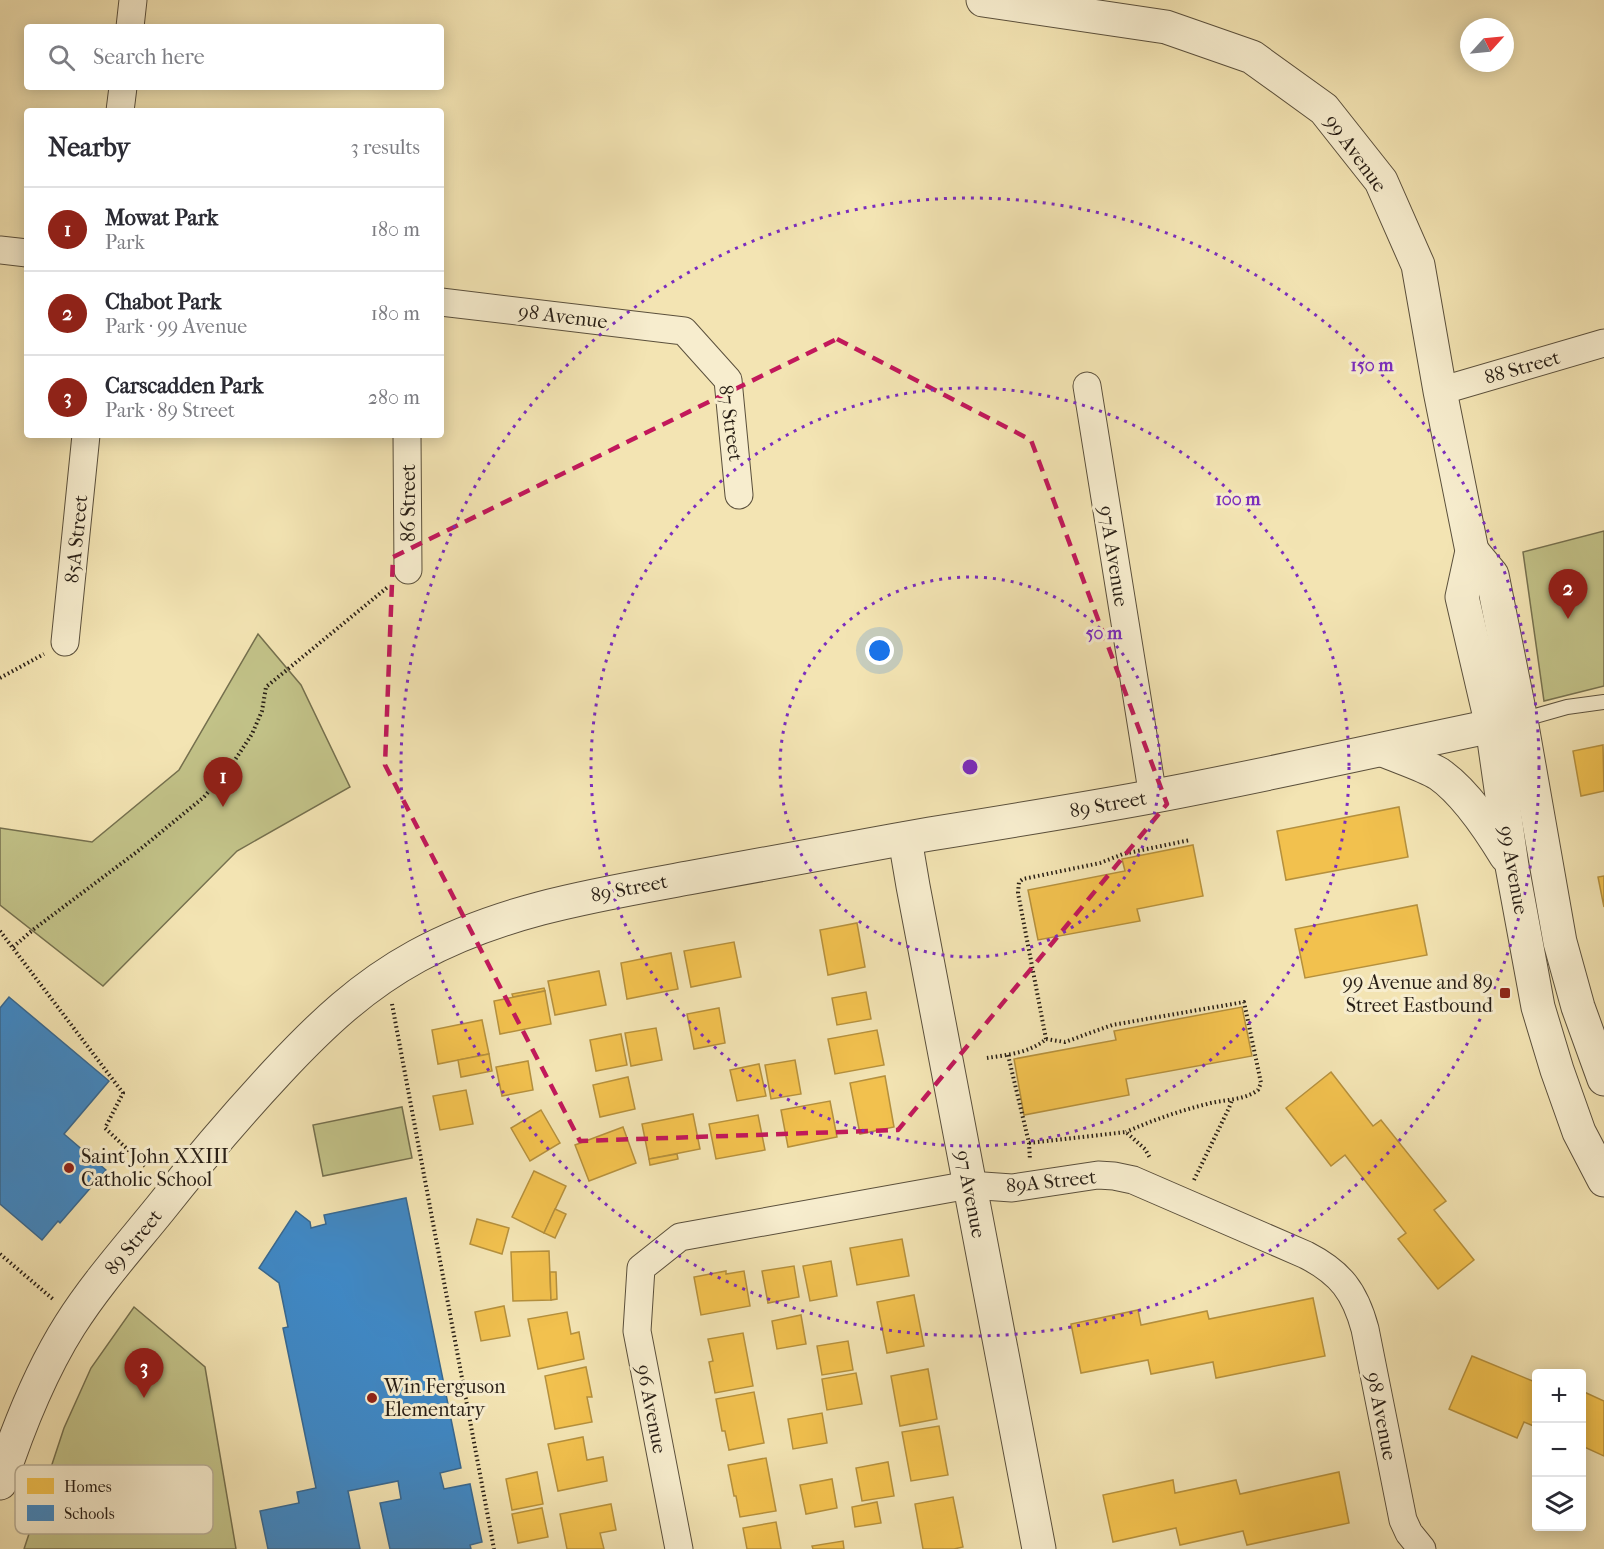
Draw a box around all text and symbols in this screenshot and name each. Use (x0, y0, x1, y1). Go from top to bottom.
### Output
north arrow (1460, 18, 1514, 72)
search box (24, 24, 444, 90)
icon: search (45, 41, 78, 74)
text: Search here (93, 44, 205, 70)
street label: 99 Avenue (1320, 110, 1391, 196)
text: Nearby (48, 132, 130, 163)
text: 3 results (351, 136, 420, 159)
text: Mowat Park (105, 205, 218, 231)
text: 1 (64, 218, 71, 241)
text: 180 m (371, 218, 420, 241)
text: Park (105, 231, 145, 254)
text: Chabot Park (105, 289, 221, 315)
street label: 98 Avenue (517, 300, 609, 333)
text: 2 (62, 302, 73, 325)
text: 180 m (371, 302, 420, 325)
text: Park · 99 Avenue (105, 315, 247, 338)
street label: 88 Street (1482, 346, 1562, 389)
text: 150 m (1351, 355, 1394, 376)
text: Carscadden Park (105, 373, 263, 399)
street label: 87 Street (714, 383, 747, 463)
text: 3 (63, 386, 72, 409)
text: 280 m (368, 386, 420, 409)
text: Park · 89 Street (105, 399, 235, 422)
street label: 86 Street (397, 464, 420, 542)
text: 100 m (1215, 489, 1262, 510)
street label: 85A Street (60, 494, 93, 584)
street label: 97A Avenue (1094, 504, 1133, 608)
pin: 2 (1548, 570, 1588, 619)
text: 50 m (1086, 623, 1123, 644)
your location (865, 636, 894, 665)
centre of rings (960, 757, 980, 777)
pin: 1 (204, 758, 242, 807)
street label: 89 Street (1068, 786, 1148, 823)
street label: 99 Avenue (1494, 824, 1533, 916)
street label: 89 Street (589, 870, 669, 907)
place label: 99 Avenue and 89 Street Eastbound (1342, 971, 1494, 1017)
marker: 99 Avenue and 89 Street Eastbound (1498, 986, 1512, 1000)
place label: Saint John XXIII Catholic School (81, 1145, 229, 1191)
street label: 97 Avenue (951, 1148, 990, 1240)
marker: Saint John XXIII Catholic School (62, 1161, 76, 1175)
street label: 89A Street (1005, 1165, 1097, 1198)
street label: 89 Street (100, 1205, 167, 1280)
pin: 3 (124, 1348, 164, 1398)
street label: 96 Avenue (632, 1363, 671, 1456)
map controls (1532, 1369, 1586, 1531)
button: + (1532, 1369, 1586, 1423)
street label: 98 Avenue (1362, 1370, 1401, 1462)
place label: Win Ferguson Elementary (383, 1375, 506, 1421)
marker: Win Ferguson Elementary (365, 1391, 379, 1405)
button: − (1532, 1423, 1586, 1477)
legend (15, 1465, 213, 1534)
text: Homes (64, 1477, 112, 1496)
button: layers (1532, 1477, 1586, 1531)
text: Schools (64, 1504, 115, 1523)

